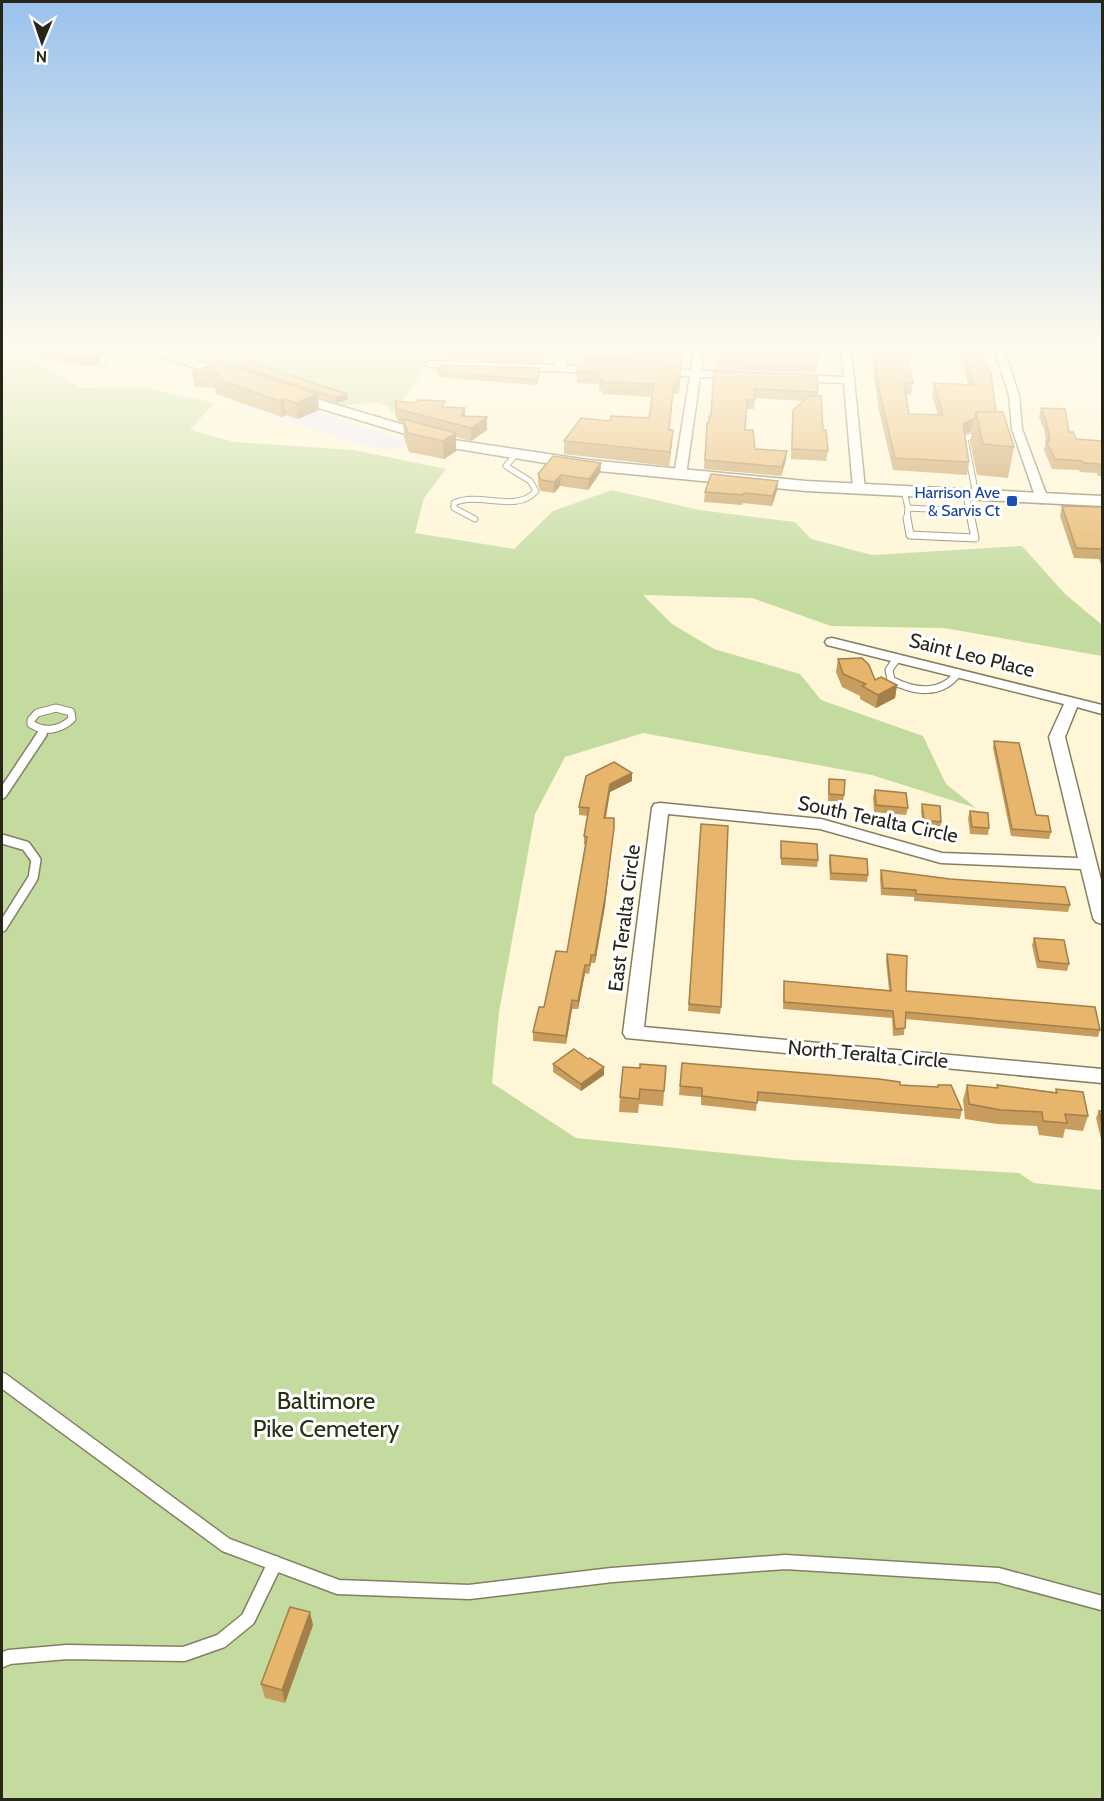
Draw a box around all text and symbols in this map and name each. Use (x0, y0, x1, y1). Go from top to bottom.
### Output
north arrow (12, 12, 72, 72)
text: N (36, 47, 47, 66)
place label: Harrison Ave & Sarvis Ct (914, 483, 1001, 520)
marker: Harrison Ave & Sarvis Ct (1005, 494, 1019, 508)
street label: Saint Leo Place (907, 628, 1037, 682)
street label: South Teralta Circle (796, 790, 960, 848)
street label: East Teralta Circle (603, 843, 645, 993)
street label: North Teralta Circle (787, 1035, 949, 1073)
park label: Baltimore Pike Cemetery (253, 1386, 399, 1443)

